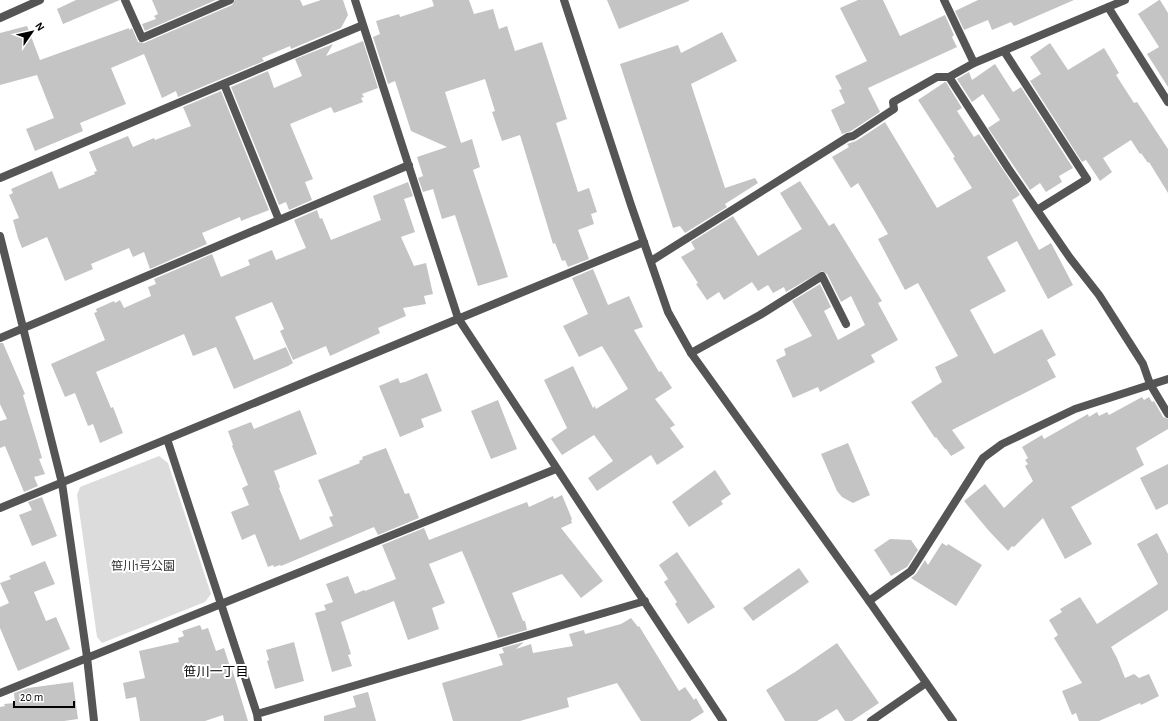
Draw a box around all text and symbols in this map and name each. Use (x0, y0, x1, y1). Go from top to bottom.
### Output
north arrow (12, 12, 52, 52)
text: N (33, 20, 47, 33)
park label: 笹川1号公園 (111, 559, 175, 572)
district label: 笹川一丁目 (183, 664, 249, 679)
scale bar (14, 683, 74, 709)
text: 20 m (20, 691, 43, 703)

